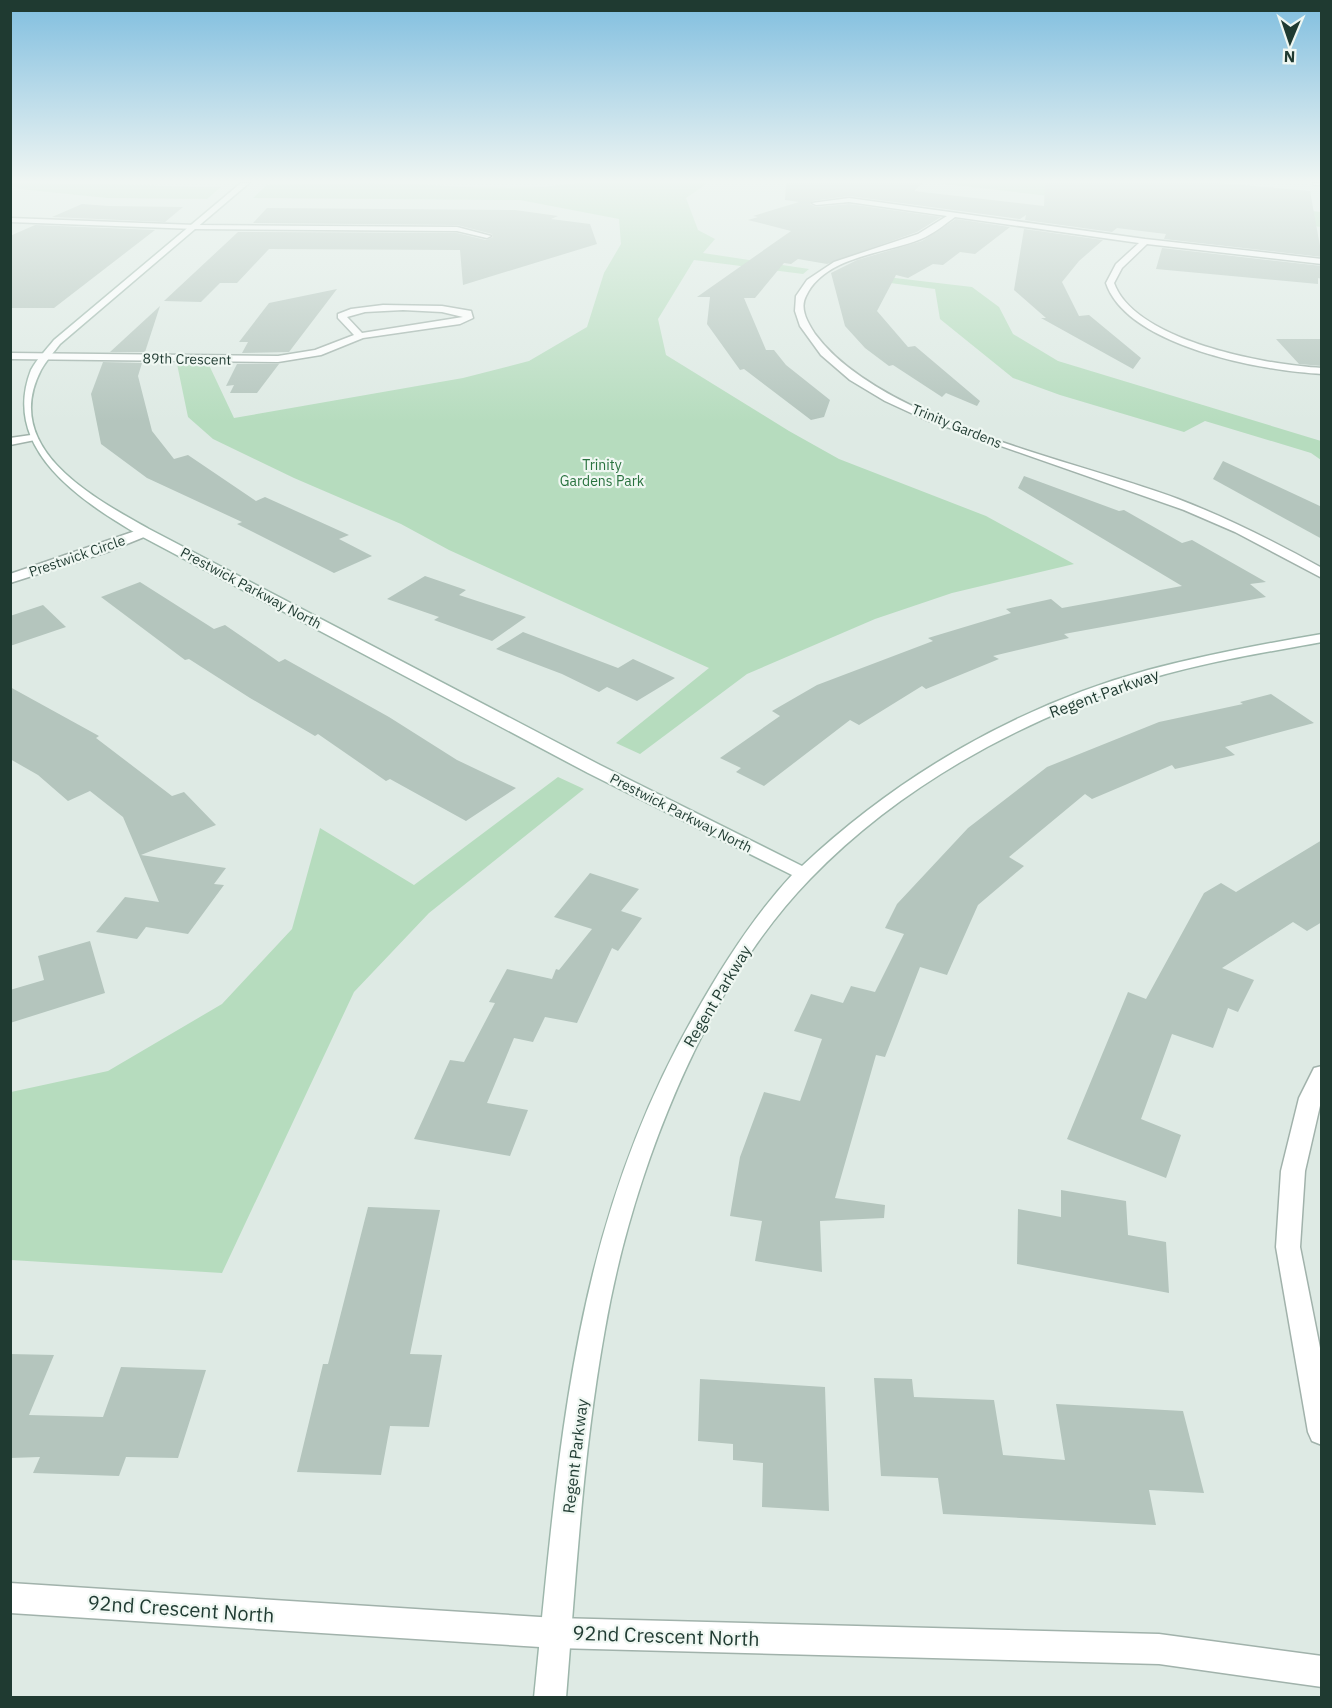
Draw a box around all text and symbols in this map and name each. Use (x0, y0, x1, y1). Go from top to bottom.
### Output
north arrow (1260, 12, 1320, 72)
text: N (1283, 47, 1296, 67)
street label: 89th Crescent (142, 349, 232, 369)
street label: Trinity Gardens (909, 400, 1005, 452)
park label: Trinity Gardens Park (560, 456, 645, 490)
street label: Prestwick Circle (27, 531, 128, 581)
street label: Prestwick Parkway North (177, 543, 325, 633)
street label: Regent Parkway (1046, 664, 1162, 722)
street label: Prestwick Parkway North (607, 769, 755, 857)
street label: Regent Parkway (679, 941, 755, 1051)
street label: Regent Parkway (558, 1398, 592, 1514)
street label: 92nd Crescent North (87, 1589, 275, 1628)
street label: 92nd Crescent North (572, 1619, 760, 1652)

